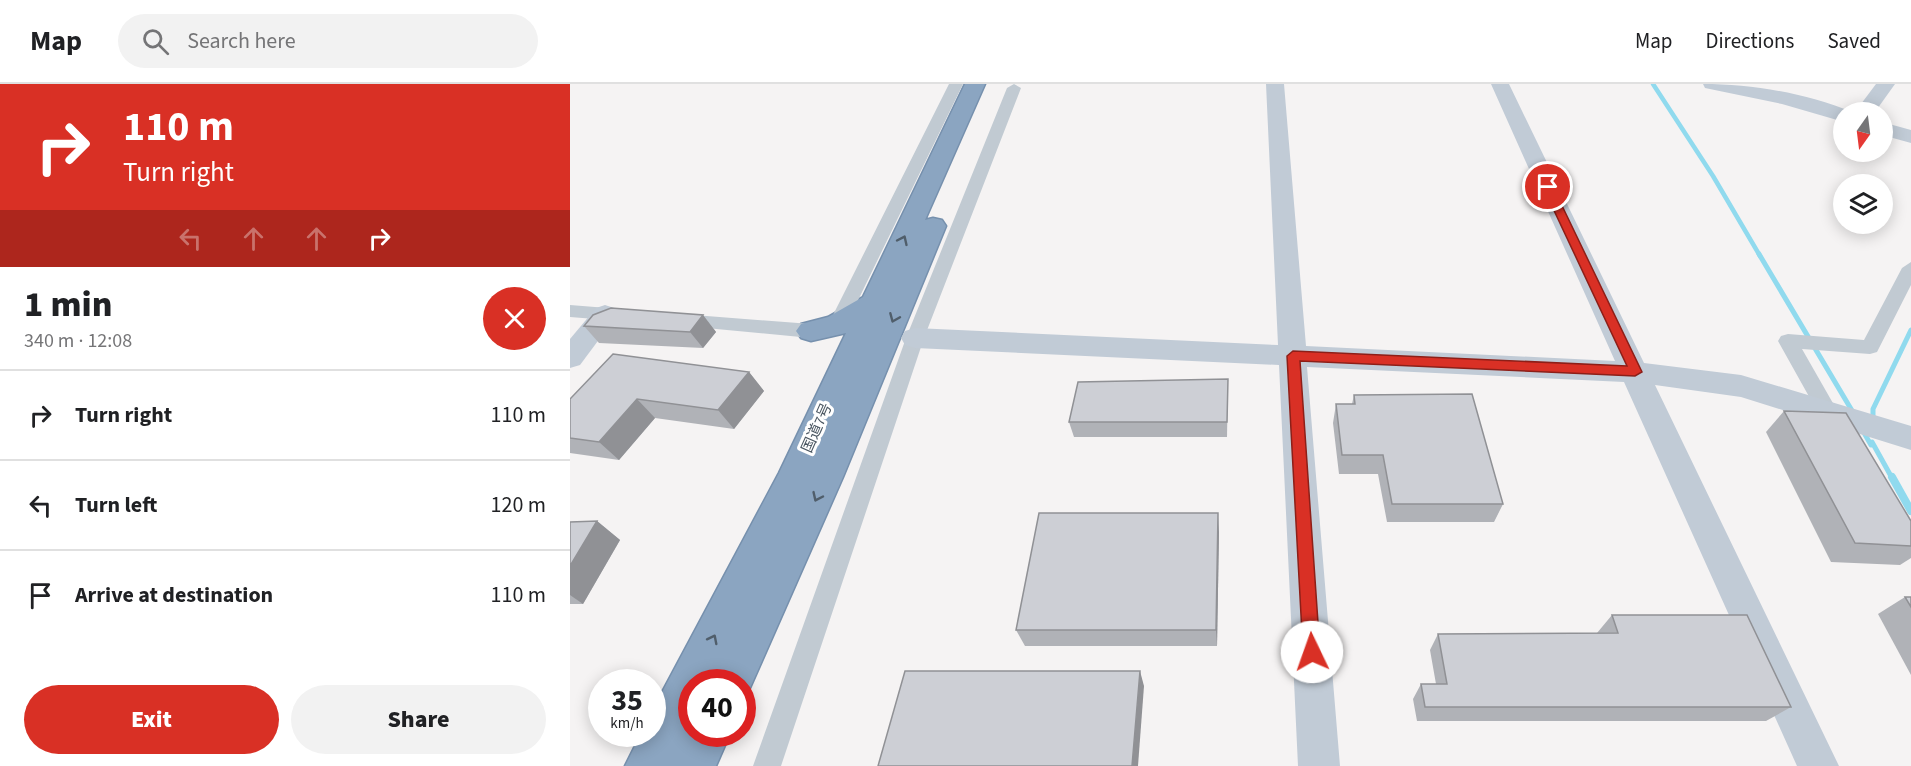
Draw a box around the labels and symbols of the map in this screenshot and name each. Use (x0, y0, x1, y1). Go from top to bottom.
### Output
north arrow (1833, 102, 1893, 162)
pin (1522, 161, 1573, 212)
one-way arrow (895, 236, 907, 247)
one-way arrow (889, 312, 901, 323)
street label: 国道7号 (797, 400, 837, 456)
one-way arrow (812, 491, 824, 502)
position arrow (1280, 620, 1344, 684)
one-way arrow (705, 634, 717, 645)
speed limit sign: 40 (678, 669, 756, 747)

